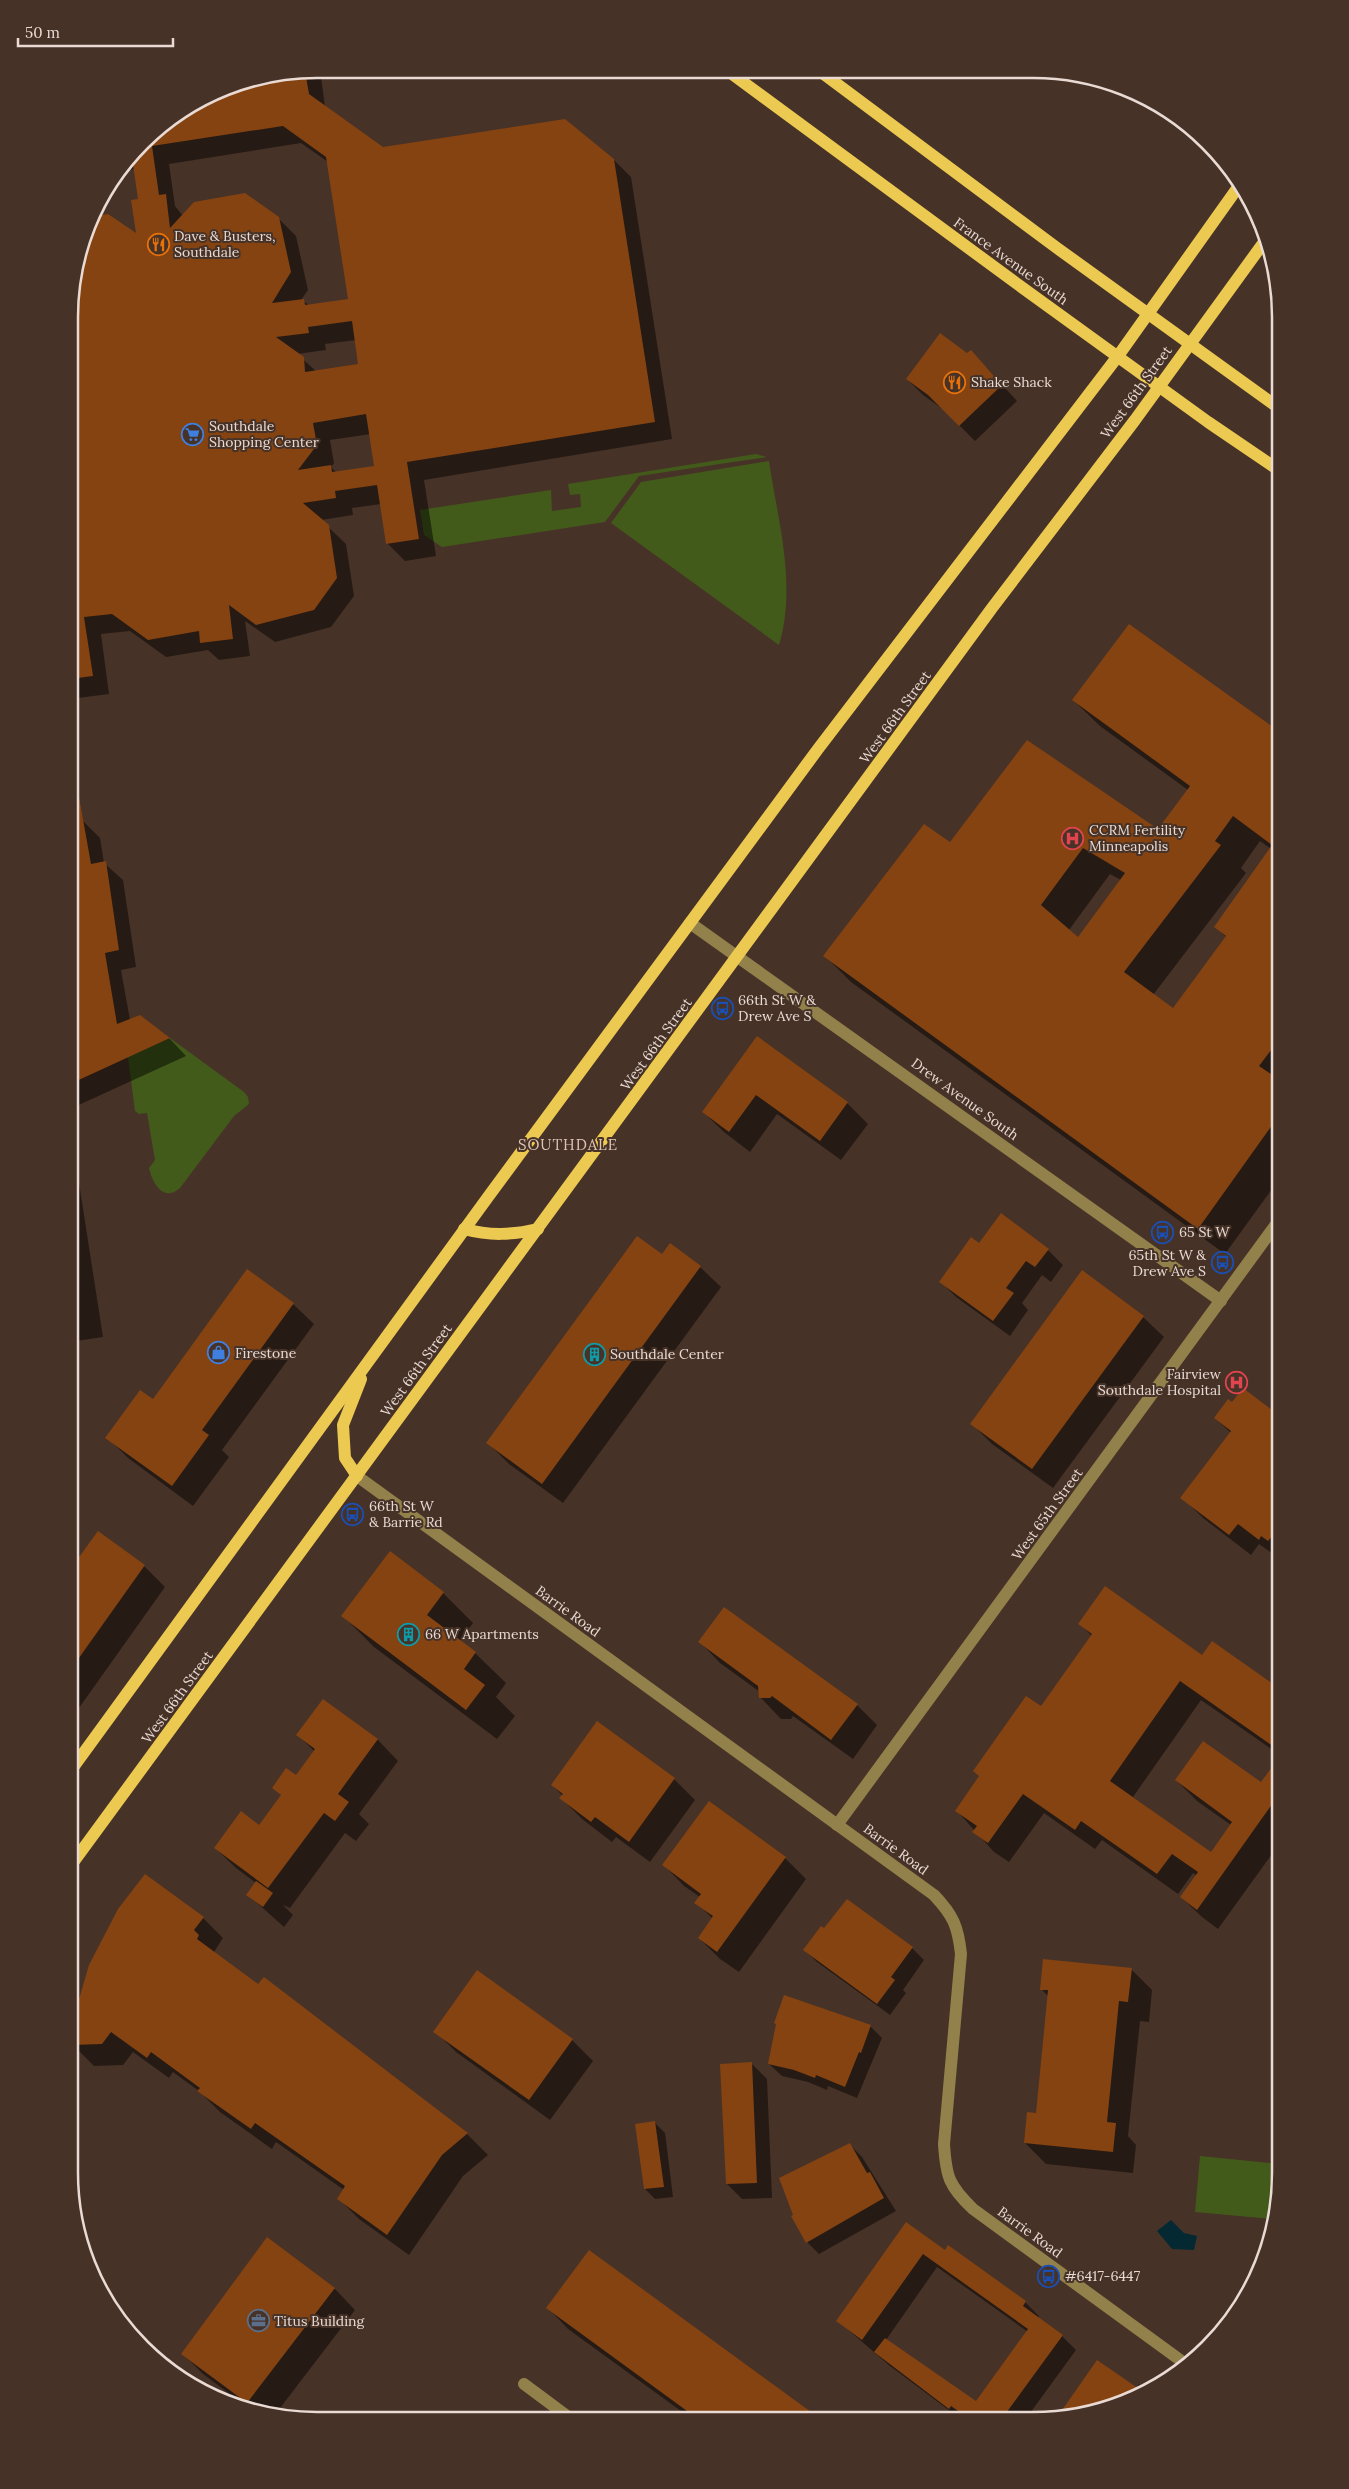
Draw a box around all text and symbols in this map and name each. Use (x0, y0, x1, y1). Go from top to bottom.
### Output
scale bar (18, 15, 172, 47)
text: 50 m (25, 23, 60, 42)
street label: France Avenue South (950, 213, 1072, 309)
place label: Dave & Busters, Southdale (174, 227, 276, 261)
restaurant icon: Dave & Busters, Southdale (146, 232, 170, 256)
street label: West 66th Street (1096, 342, 1176, 442)
restaurant icon: Shake Shack (943, 370, 967, 394)
place label: Shake Shack (971, 373, 1052, 391)
place label: Southdale Shopping Center (209, 417, 319, 451)
supermarket icon: Southdale Shopping Center (181, 422, 205, 446)
street label: West 66th Street (855, 667, 935, 767)
place label: CCRM Fertility Minneapolis (1089, 821, 1186, 855)
hospital icon: CCRM Fertility Minneapolis (1061, 826, 1085, 850)
place label: 66th St W & Drew Ave S (738, 991, 816, 1025)
street label: West 66th Street (616, 994, 696, 1094)
bus stop icon: 66th St W & Drew Ave S (710, 996, 734, 1020)
street label: Drew Avenue South (908, 1054, 1022, 1144)
district label: SOUTHDALE (518, 1135, 618, 1154)
bus stop icon: 65 St W (1151, 1220, 1175, 1244)
place label: 65 St W (1179, 1223, 1230, 1241)
place label: 65th St W & Drew Ave S (1128, 1246, 1206, 1280)
bus stop icon: 65th St W & Drew Ave S (1210, 1251, 1234, 1275)
street label: West 66th Street (376, 1320, 456, 1420)
shop icon: Firestone (207, 1341, 231, 1365)
building icon: Southdale Center (582, 1342, 606, 1366)
place label: Firestone (235, 1344, 297, 1362)
place label: Southdale Center (610, 1345, 724, 1363)
place label: Fairview Southdale Hospital (1098, 1365, 1222, 1399)
hospital icon: Fairview Southdale Hospital (1225, 1370, 1249, 1394)
street label: West 65th Street (1008, 1464, 1087, 1564)
place label: 66th St W & Barrie Rd (369, 1497, 443, 1531)
bus stop icon: 66th St W & Barrie Rd (341, 1502, 365, 1526)
street label: Barrie Road (532, 1581, 604, 1641)
building icon: 66 W Apartments (397, 1622, 421, 1646)
place label: 66 W Apartments (425, 1625, 539, 1643)
street label: West 66th Street (137, 1647, 217, 1747)
street label: Barrie Road (860, 1819, 932, 1879)
street label: Barrie Road (994, 2202, 1066, 2262)
bus stop icon: #6417-6447 (1037, 2264, 1061, 2288)
place label: #6417-6447 (1065, 2267, 1141, 2285)
office icon: Titus Building (246, 2309, 270, 2333)
place label: Titus Building (274, 2312, 365, 2330)

